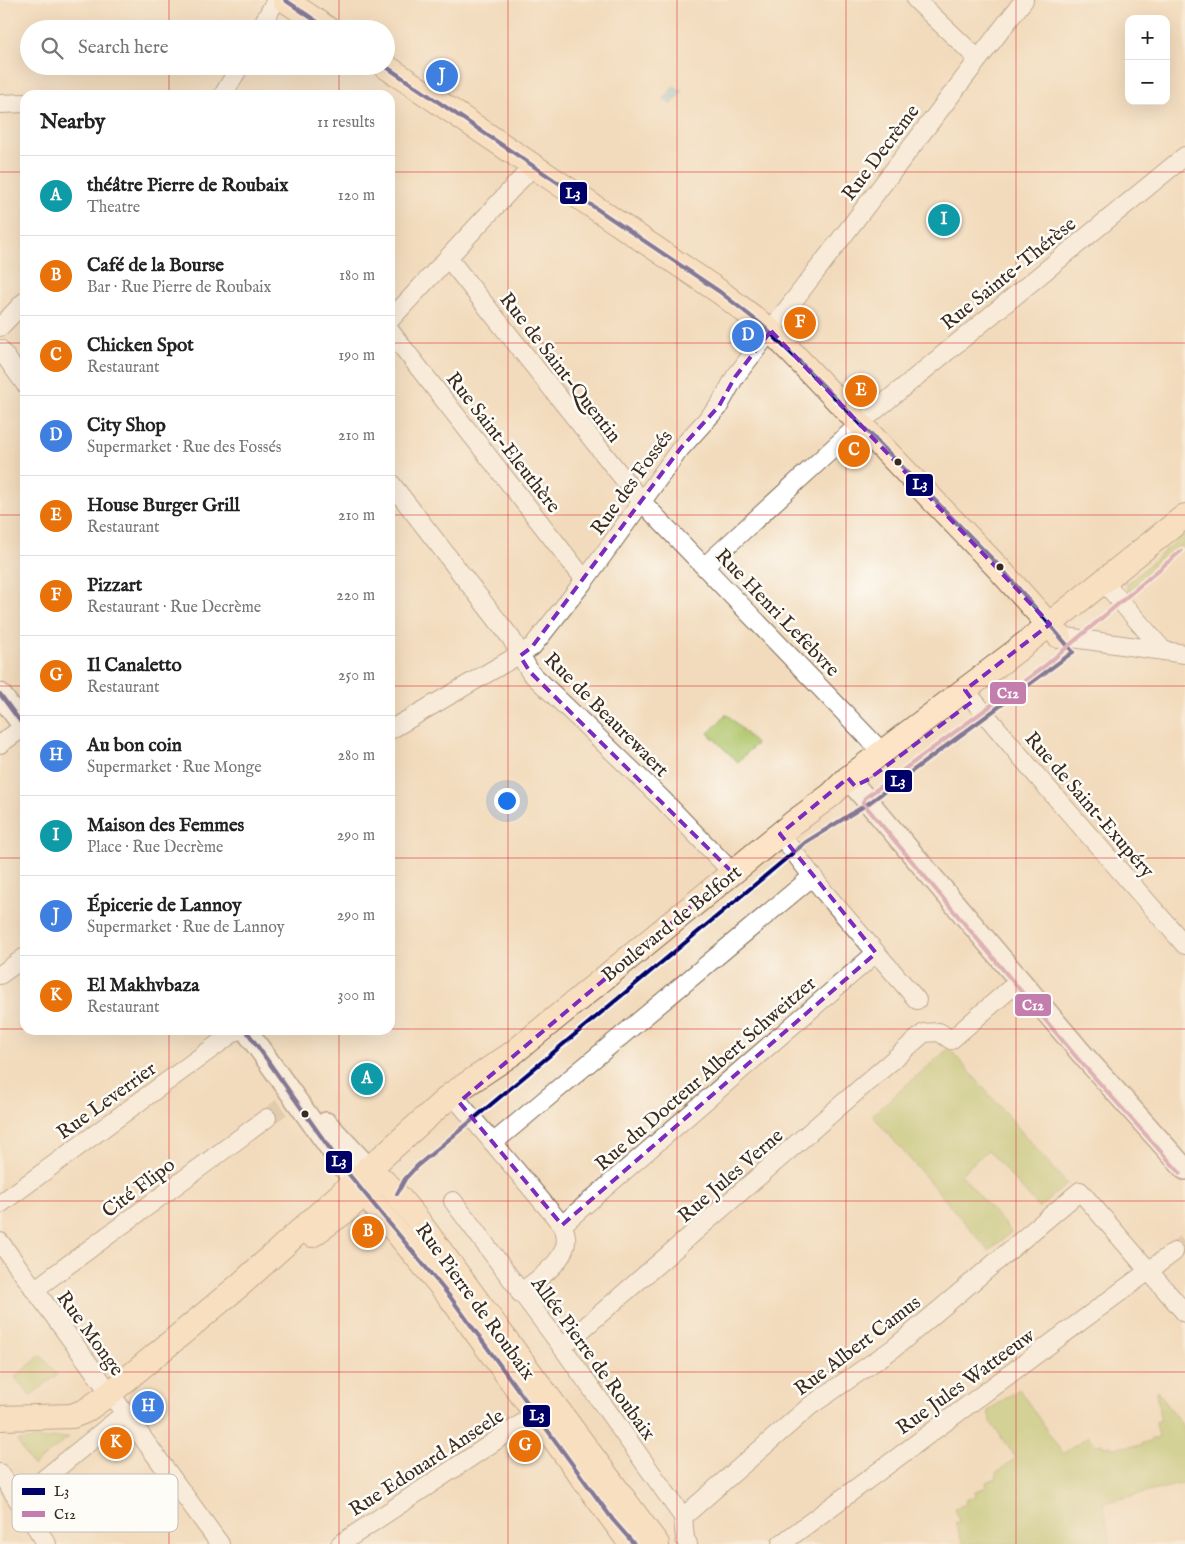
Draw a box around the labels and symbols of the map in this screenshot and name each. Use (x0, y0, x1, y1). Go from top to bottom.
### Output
pin: J (426, 57, 458, 95)
street label: Rue Decrème (837, 100, 925, 206)
line badge: L3 (559, 181, 588, 205)
text: L3 (565, 185, 581, 203)
pin: I (928, 201, 960, 239)
street label: Rue Sainte-Thérèse (936, 212, 1081, 336)
street label: Rue de Saint-Quentin (493, 288, 626, 448)
pin: F (784, 304, 816, 342)
pin: D (732, 317, 764, 355)
street label: Rue Saint-Eleuthère (440, 367, 566, 518)
pin: E (845, 372, 877, 410)
street label: Rue des Fossés (586, 425, 679, 540)
pin: C (838, 432, 870, 470)
unlabelled marker (893, 457, 903, 467)
line badge: L3 (905, 473, 934, 497)
text: L3 (912, 476, 928, 494)
street label: Rue Henri Lefebvre (709, 544, 844, 682)
unlabelled marker (995, 562, 1005, 572)
street label: Rue de Beaurewaert (538, 647, 674, 783)
line badge: C12 (989, 681, 1027, 705)
text: C12 (997, 685, 1019, 703)
street label: Rue de Saint-Exupéry (1019, 727, 1159, 883)
line badge: L3 (884, 769, 913, 793)
text: L3 (890, 773, 906, 791)
your location (494, 788, 520, 814)
street label: Boulevard de Belfort (597, 860, 747, 988)
street label: Rue du Docteur Albert Schweitzer (590, 971, 822, 1177)
line badge: C12 (1014, 993, 1052, 1017)
text: C12 (1022, 997, 1044, 1015)
street label: Rue Leverrier (52, 1056, 162, 1146)
pin: A (351, 1060, 383, 1098)
unlabelled marker (300, 1109, 310, 1119)
street label: Rue Jules Verne (673, 1124, 789, 1229)
line badge: L3 (325, 1150, 353, 1174)
street label: Cité Flipo (97, 1153, 181, 1224)
text: L3 (331, 1153, 347, 1171)
pin: B (352, 1213, 384, 1251)
street label: Rue Pierre de Roubaix (409, 1218, 540, 1386)
street label: Allée Pierre de Roubaix (524, 1271, 661, 1446)
street label: Rue Monge (51, 1286, 129, 1381)
street label: Rue Albert Camus (790, 1290, 926, 1402)
street label: Rue Jules Watteeuw (892, 1323, 1041, 1441)
pin: H (132, 1388, 164, 1426)
street label: Rue Edouard Anseele (345, 1404, 509, 1523)
line badge: L3 (522, 1404, 551, 1428)
text: L3 (529, 1407, 545, 1425)
pin: K (100, 1424, 132, 1462)
pin: G (509, 1427, 541, 1465)
legend (12, 1474, 178, 1532)
text: L3 (54, 1483, 69, 1501)
text: C12 (54, 1506, 76, 1524)

